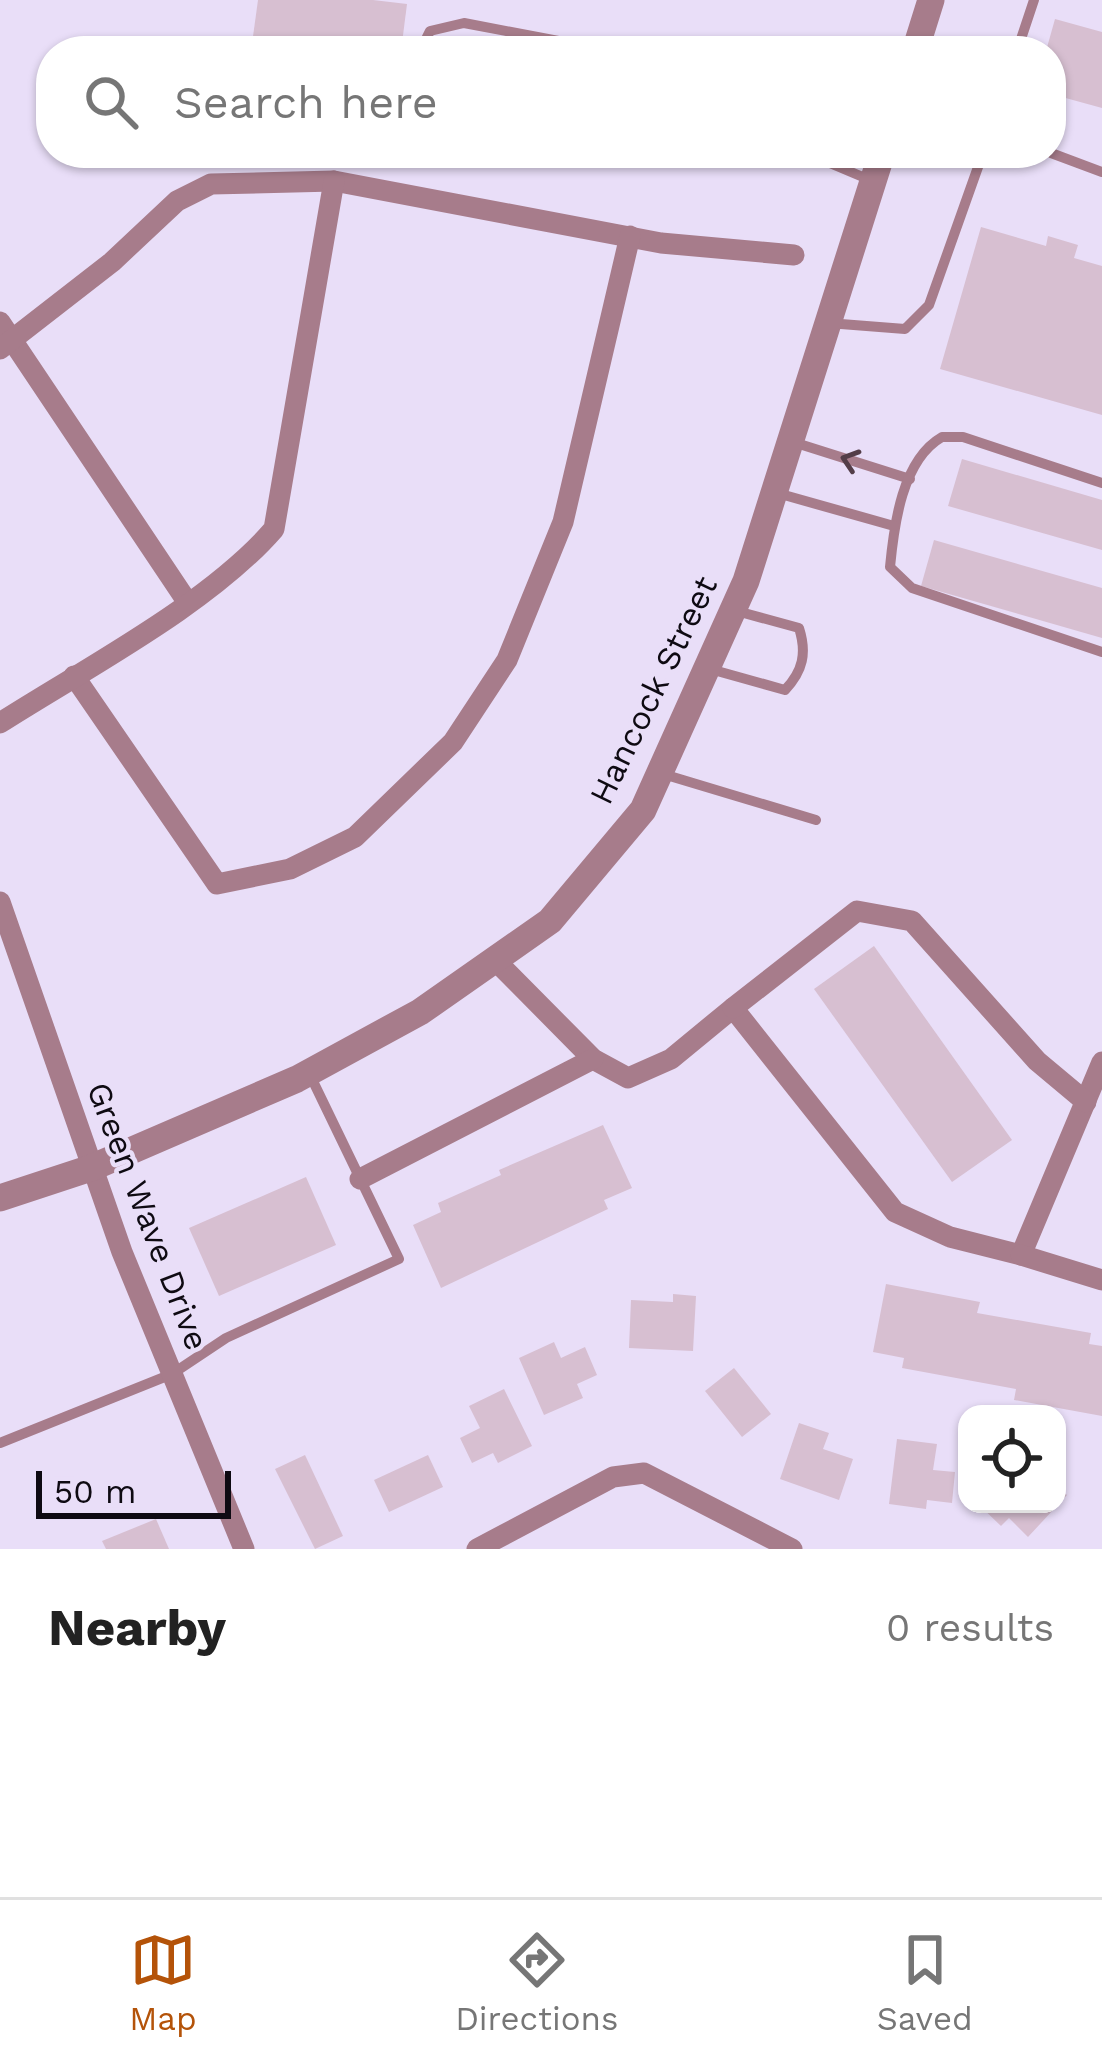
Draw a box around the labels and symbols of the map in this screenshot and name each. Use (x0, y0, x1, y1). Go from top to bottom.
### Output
one-way arrow (840, 450, 861, 475)
street label: Hancock Street (581, 570, 725, 810)
street label: Green Wave Drive (79, 1077, 217, 1355)
scale bar (36, 1465, 231, 1518)

